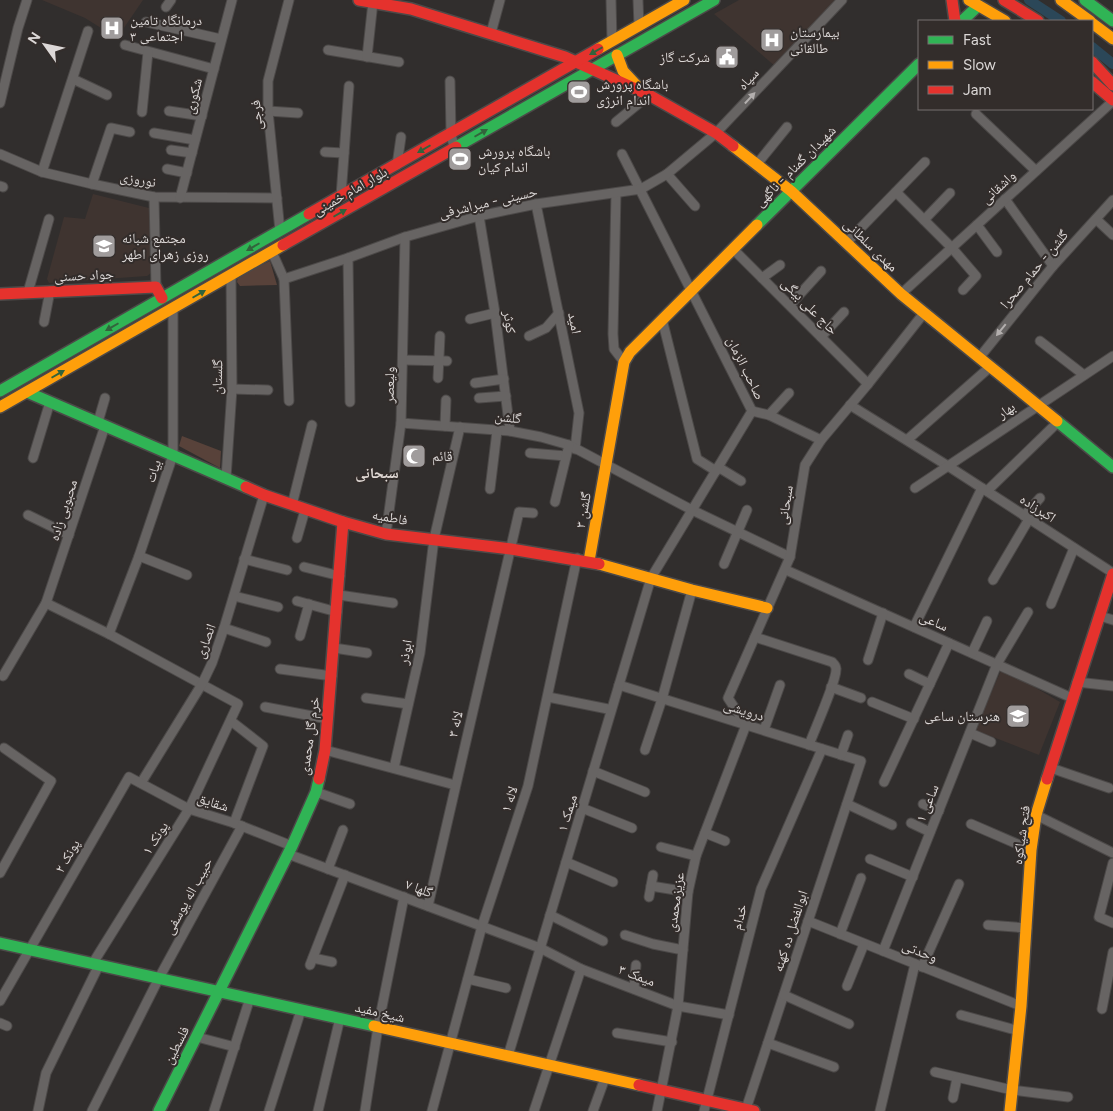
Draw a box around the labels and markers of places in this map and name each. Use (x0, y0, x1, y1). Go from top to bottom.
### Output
place label: درمانگاه تامین اجتماعی ۳ (130, 12, 202, 45)
hospital icon: درمانگاه تامین اجتماعی ۳ (99, 15, 125, 41)
place label: بیمارستان طالقانی (790, 24, 840, 57)
hospital icon: بیمارستان طالقانی (759, 27, 785, 53)
public building icon: شرکت گاز (714, 44, 740, 70)
place label: شرکت گاز (659, 49, 710, 66)
place label: باشگاه پرورش اندام انرژی (596, 76, 668, 110)
sports icon: باشگاه پرورش اندام انرژی (566, 79, 592, 105)
place label: باشگاه پرورش اندام کیان (478, 143, 550, 177)
sports icon: باشگاه پرورش اندام کیان (447, 146, 473, 172)
place label: مجتمع شبانه روزی زهرای اطهر (121, 230, 209, 263)
school or university icon: مجتمع شبانه روزی زهرای اطهر (91, 233, 117, 259)
mosque icon: قائم (401, 443, 427, 469)
place label: قائم (432, 448, 453, 466)
school or university icon: هنرستان ساعی (1005, 703, 1031, 729)
place label: هنرستان ساعی (924, 708, 1000, 725)

